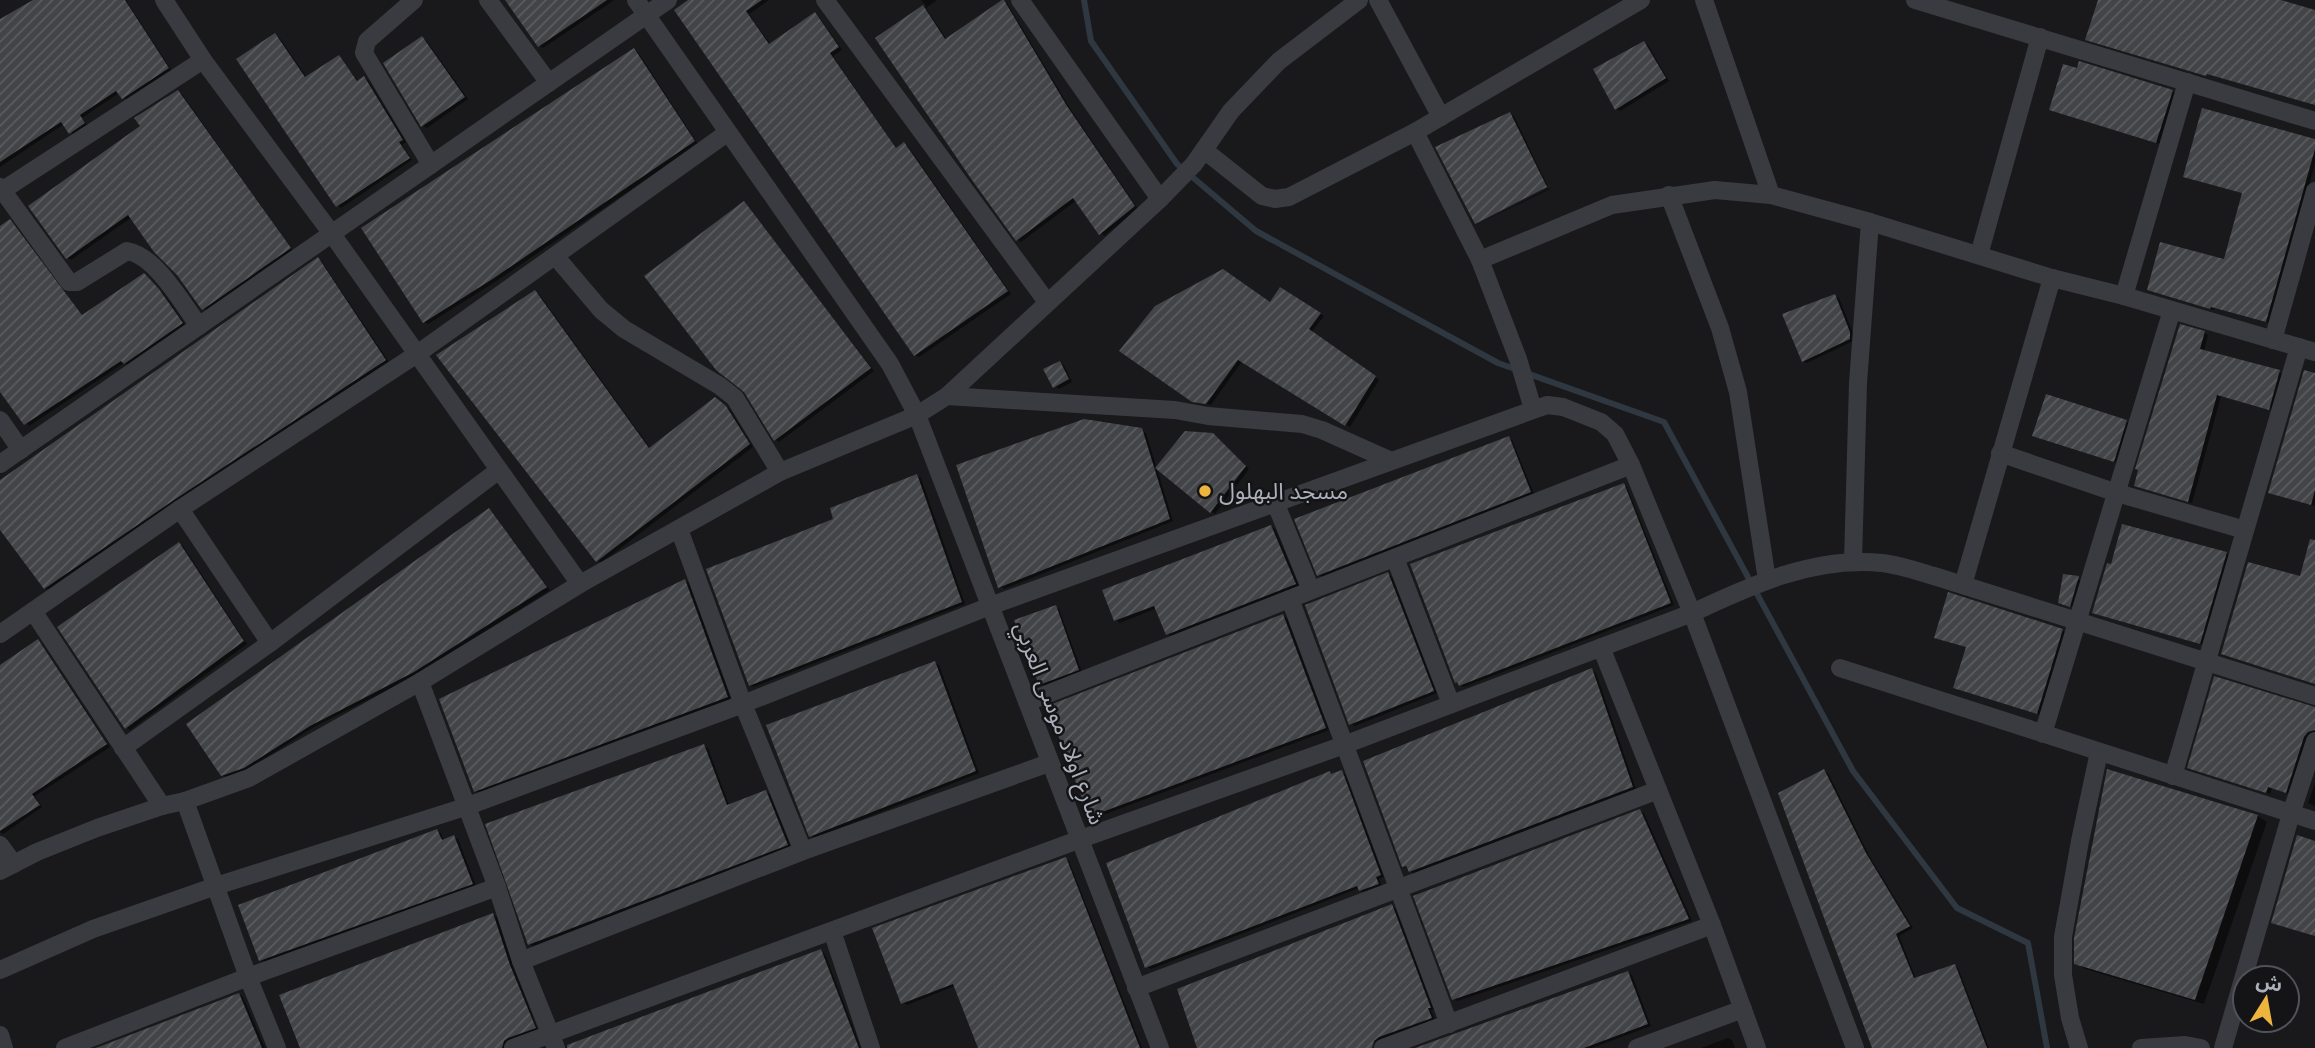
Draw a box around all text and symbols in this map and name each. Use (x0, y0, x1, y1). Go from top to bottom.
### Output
place label: مسجد البهلول (1219, 476, 1348, 505)
marker: مسجد البهلول (1197, 483, 1213, 499)
street label: شارع اولاد موسى العربي (1005, 617, 1113, 830)
north arrow (2231, 964, 2301, 1034)
text: ش (2254, 968, 2284, 996)

